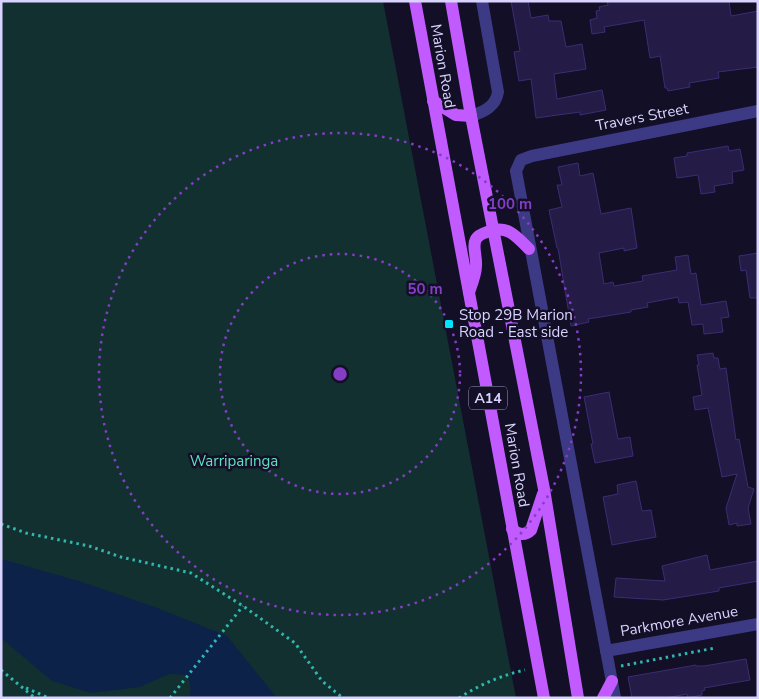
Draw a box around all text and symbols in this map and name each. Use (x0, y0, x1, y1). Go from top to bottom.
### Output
street label: Marion Road (426, 22, 460, 110)
street label: Travers Street (594, 98, 691, 136)
text: 100 m (488, 194, 532, 214)
text: 50 m (407, 279, 443, 299)
place label: Stop 29B Marion Road - East side (459, 305, 573, 342)
marker: Stop 29B Marion Road - East side (443, 318, 455, 330)
centre of rings (331, 365, 349, 383)
road number: A14 (469, 386, 507, 409)
street label: Marion Road (500, 421, 534, 509)
park label: Warriparinga (190, 451, 278, 471)
street label: Parkmore Avenue (619, 601, 739, 641)

